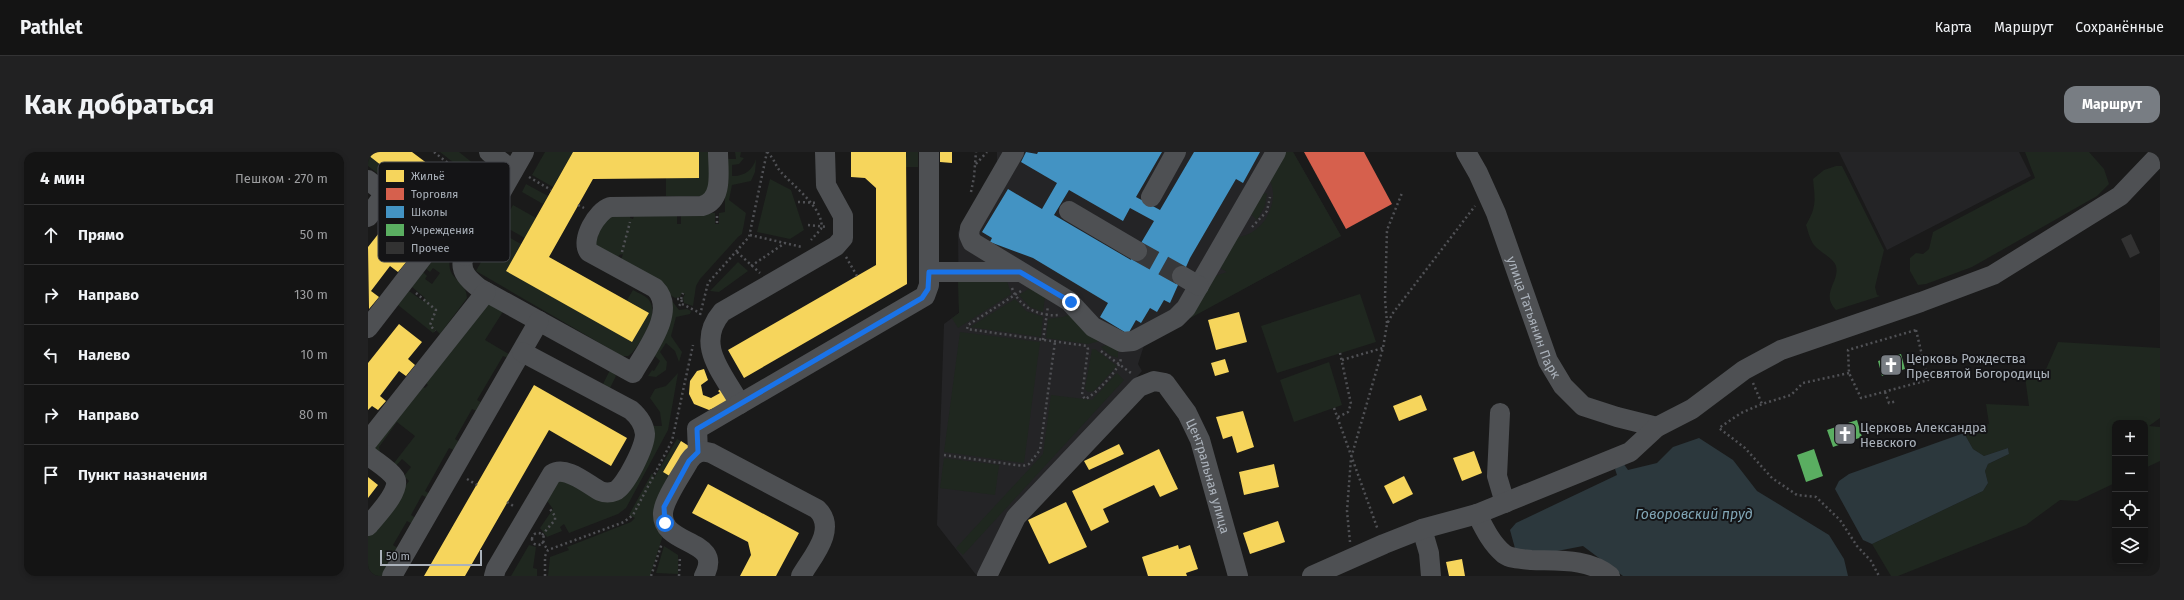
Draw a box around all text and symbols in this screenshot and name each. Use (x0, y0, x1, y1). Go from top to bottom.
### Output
text: Pathlet (20, 16, 83, 39)
text: Карта (1935, 19, 1972, 36)
text: Маршрут (1994, 19, 2053, 36)
text: Сохранённые (2075, 19, 2164, 36)
button: Маршрут (2064, 86, 2160, 123)
text: Как добраться (24, 88, 214, 121)
legend (378, 162, 510, 262)
text: 4 мин (40, 168, 85, 189)
text: Жильё (411, 170, 445, 183)
text: Пешком · 270 m (235, 171, 328, 186)
text: Торговля (411, 188, 458, 201)
text: Школы (411, 206, 448, 219)
icon: ahead (40, 224, 62, 246)
text: Учреждения (411, 224, 474, 237)
text: Прямо (78, 226, 124, 244)
text: 50 m (300, 227, 328, 242)
text: Прочее (411, 242, 449, 255)
street label: улица Татьянин Парк (1504, 254, 1564, 381)
icon: right (40, 284, 62, 306)
text: Направо (78, 286, 139, 304)
text: 130 m (294, 287, 328, 302)
route end (1062, 293, 1080, 311)
icon: left (40, 344, 62, 366)
text: Налево (78, 346, 130, 364)
text: 10 m (301, 347, 328, 362)
place label: Церковь Рождества Пресвятой Богородицы (1906, 351, 2050, 381)
church icon: Церковь Рождества Пресвятой Богородицы (1878, 352, 1904, 378)
icon: right (40, 404, 62, 426)
text: Направо (78, 406, 139, 424)
text: 80 m (299, 407, 328, 422)
street label: Центральная улица (1183, 416, 1233, 535)
place label: Церковь Александра Невского (1860, 420, 1987, 450)
map controls (2112, 420, 2148, 564)
button: + (2112, 420, 2148, 456)
church icon: Церковь Александра Невского (1832, 421, 1858, 447)
button: − (2112, 456, 2148, 492)
icon: arrive (40, 464, 62, 486)
text: Пункт назначения (78, 466, 207, 484)
button: locate (2112, 492, 2148, 528)
water label: Говоровский пруд (1635, 506, 1753, 523)
route start (656, 514, 674, 532)
button: layers (2112, 528, 2148, 564)
scale bar (380, 548, 482, 567)
text: 50 m (386, 550, 410, 563)

